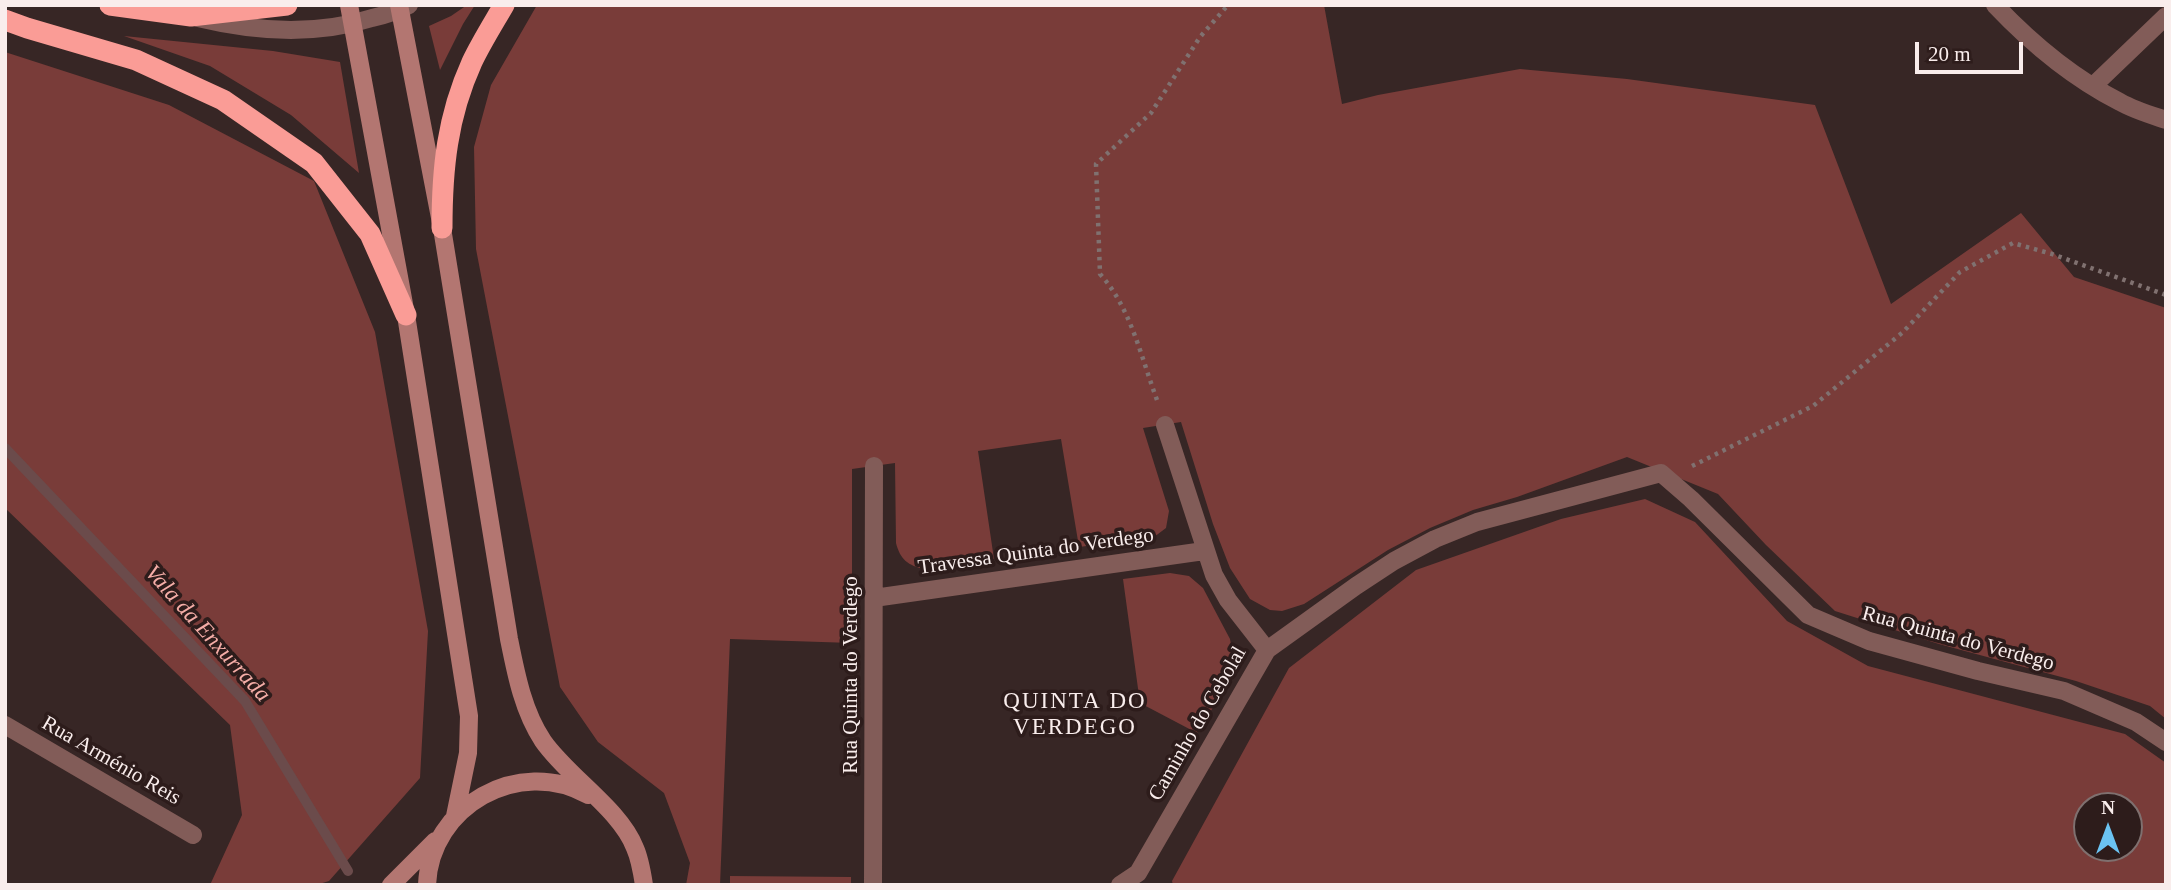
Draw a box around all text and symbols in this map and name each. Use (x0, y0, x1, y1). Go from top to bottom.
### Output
scale bar (1919, 28, 2028, 72)
text: 20 m (1928, 42, 1971, 66)
street label: Travessa Quinta do Verdego (917, 523, 1155, 581)
water label: Vala da Enxurrada (138, 560, 276, 708)
street label: Rua Quinta do Verdego (838, 576, 864, 774)
street label: Rua Quinta do Verdego (1859, 601, 2057, 677)
street label: Caminho do Cebolal (1144, 642, 1252, 806)
district label: QUINTA DO VERDEGO (1004, 688, 1146, 742)
street label: Rua Arménio Reis (37, 711, 185, 811)
north arrow (2073, 792, 2143, 862)
text: N (2101, 797, 2115, 818)

